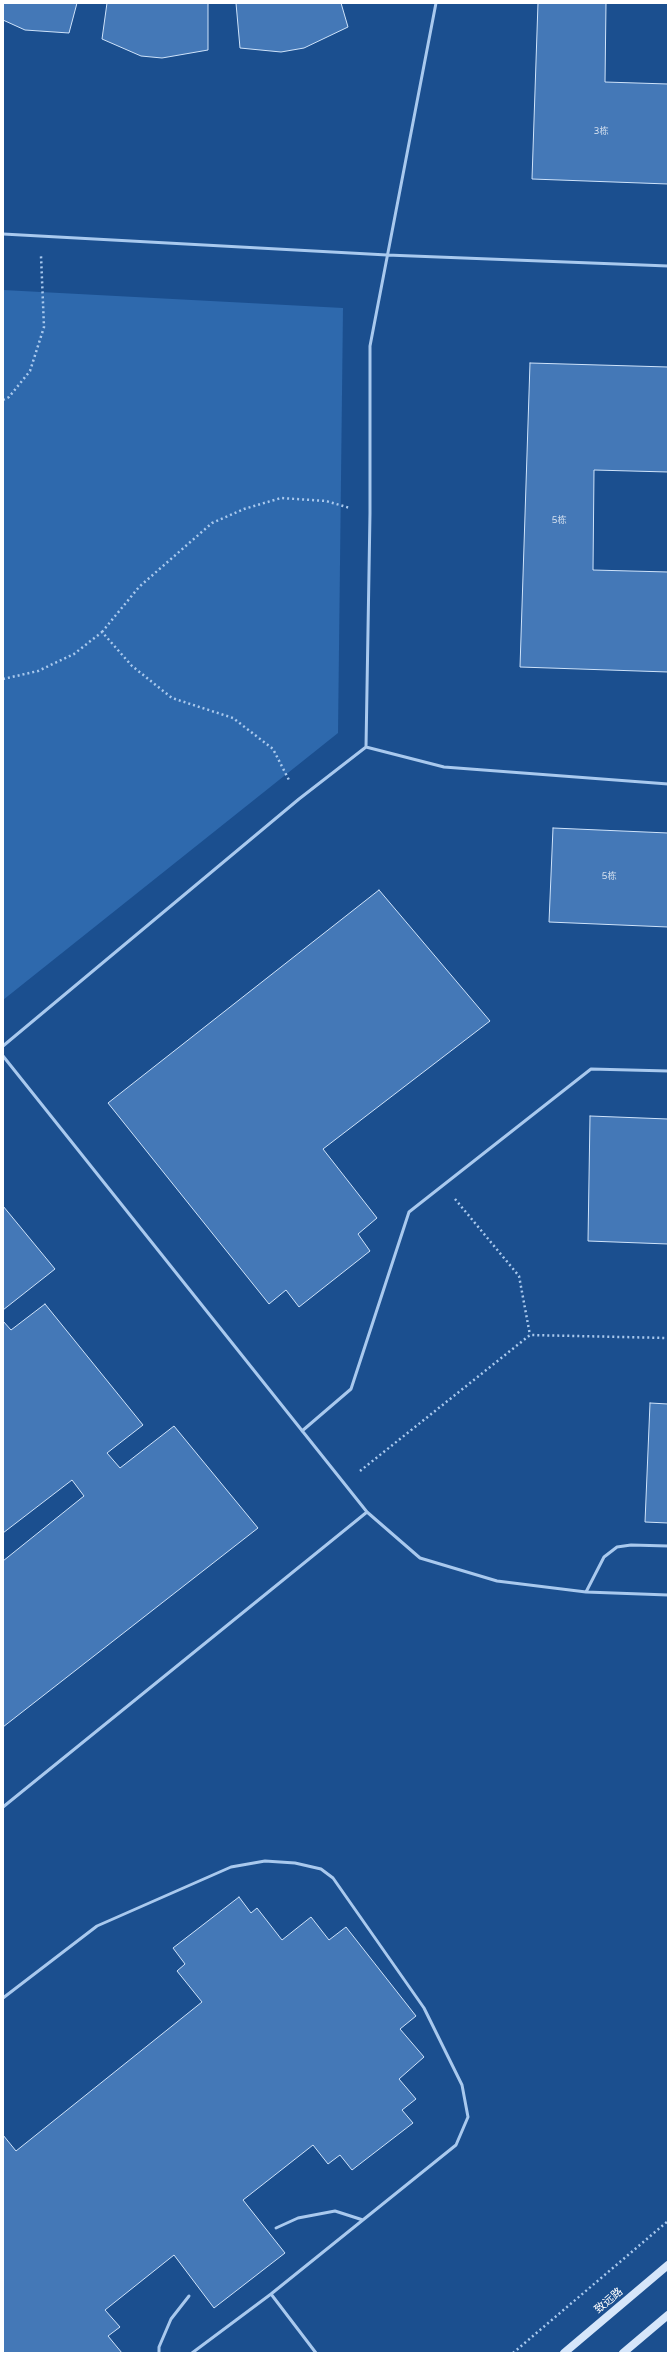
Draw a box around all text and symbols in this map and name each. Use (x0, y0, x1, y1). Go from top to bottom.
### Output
house number: 3栋 (594, 127, 608, 137)
house number: 5栋 (552, 516, 566, 526)
house number: 5栋 (602, 872, 616, 882)
street label: 致远路 (592, 2285, 626, 2317)

